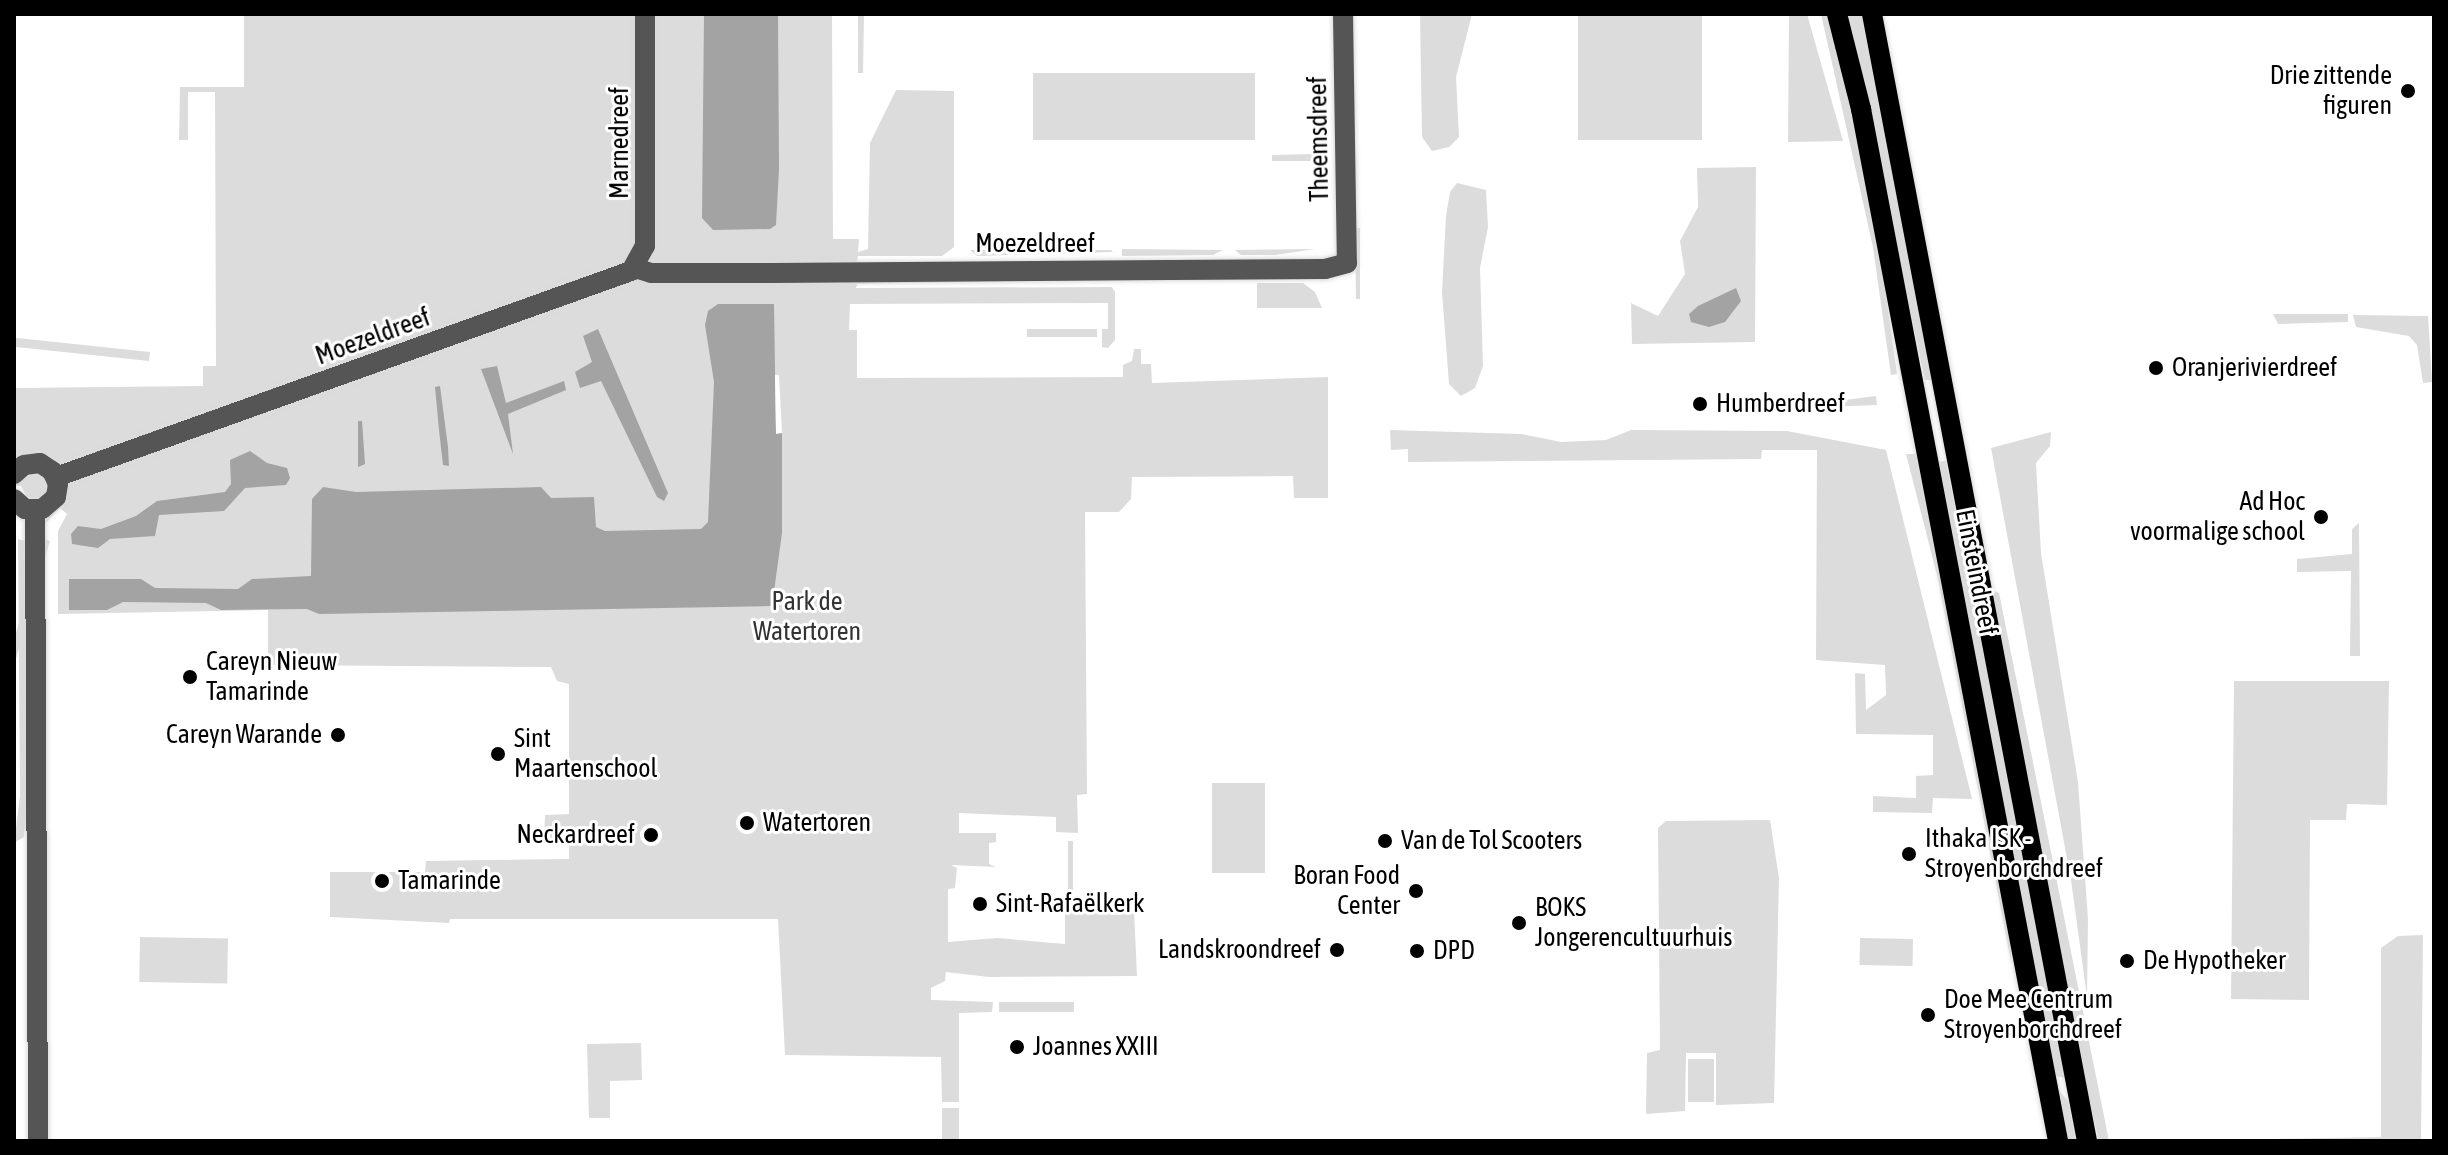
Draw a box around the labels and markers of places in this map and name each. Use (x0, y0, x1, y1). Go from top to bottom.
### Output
place label: Drie zittende figuren (2270, 60, 2392, 122)
marker: Drie zittende figuren (2399, 82, 2417, 100)
place label: Oranjerivierdreef (2172, 352, 2337, 384)
marker: Oranjerivierdreef (2147, 359, 2165, 377)
place label: Humberdreef (1716, 388, 1845, 420)
marker: Humberdreef (1691, 395, 1709, 413)
place label: Ad Hoc voormalige school (2130, 486, 2305, 548)
marker: Ad Hoc voormalige school (2312, 508, 2330, 526)
place label: Careyn Nieuw Tamarinde (206, 646, 337, 708)
marker: Careyn Nieuw Tamarinde (181, 668, 199, 686)
place label: Careyn Warande (166, 719, 322, 751)
place label: Sint Maartenschool (514, 723, 657, 784)
marker: Careyn Warande (329, 726, 347, 744)
marker: Sint Maartenschool (489, 745, 507, 763)
place label: Watertoren (763, 807, 871, 839)
marker: Watertoren (738, 814, 756, 832)
place label: Neckardreef (517, 819, 635, 851)
place label: Ithaka ISK - Stroyenborchdreef (1925, 823, 2103, 884)
place label: Van de Tol Scooters (1401, 825, 1582, 857)
marker: Neckardreef (642, 826, 660, 844)
marker: Van de Tol Scooters (1376, 832, 1394, 850)
marker: Ithaka ISK - Stroyenborchdreef (1900, 845, 1918, 863)
place label: Boran Food Center (1293, 860, 1400, 922)
place label: Tamarinde (398, 865, 501, 897)
marker: Tamarinde (373, 872, 391, 890)
marker: Boran Food Center (1407, 882, 1425, 900)
place label: Sint-Rafaëlkerk (996, 888, 1144, 920)
place label: BOKS Jongerencultuurhuis (1535, 892, 1732, 954)
marker: Sint-Rafaëlkerk (971, 895, 989, 913)
marker: BOKS Jongerencultuurhuis (1510, 914, 1528, 932)
place label: Landskroondreef (1158, 934, 1321, 966)
place label: DPD (1433, 935, 1475, 967)
marker: Landskroondreef (1328, 941, 1346, 959)
marker: DPD (1408, 942, 1426, 960)
place label: De Hypotheker (2143, 945, 2286, 977)
marker: De Hypotheker (2118, 952, 2136, 970)
place label: Doe Mee Centrum Stroyenborchdreef (1944, 984, 2122, 1046)
marker: Doe Mee Centrum Stroyenborchdreef (1919, 1006, 1937, 1024)
place label: Joannes XXIII (1033, 1031, 1159, 1063)
marker: Joannes XXIII (1008, 1038, 1026, 1056)

